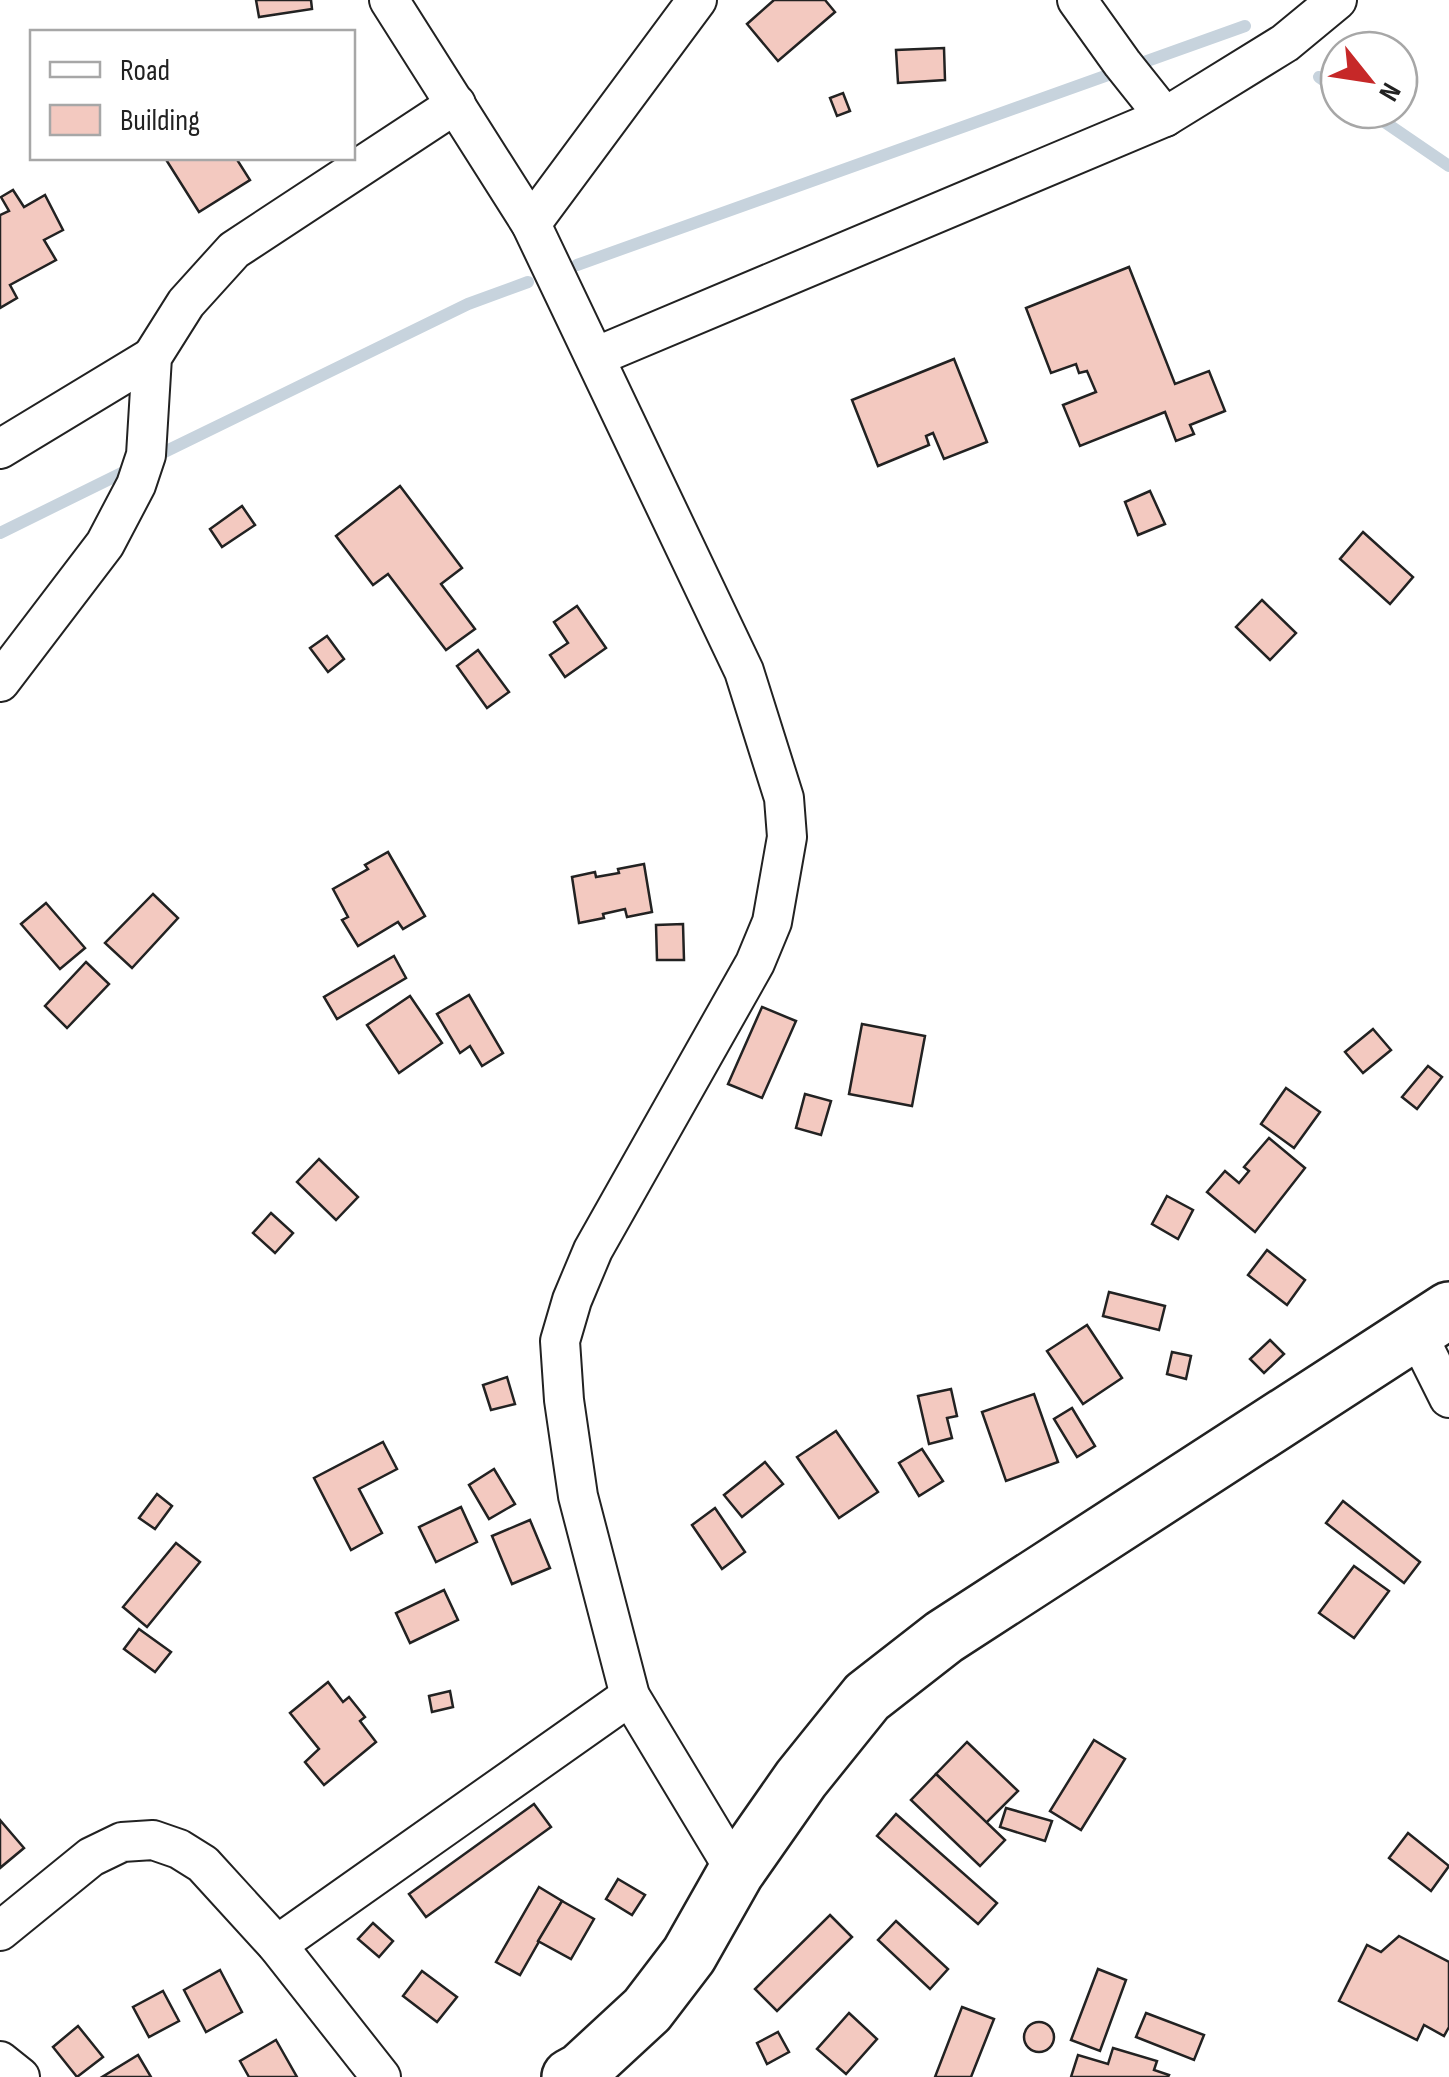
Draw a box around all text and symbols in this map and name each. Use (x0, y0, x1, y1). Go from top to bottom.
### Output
legend (30, 30, 355, 160)
north arrow (1319, 30, 1419, 130)
text: Road (120, 53, 170, 89)
text: N (1371, 77, 1407, 106)
text: Building (120, 103, 200, 139)

